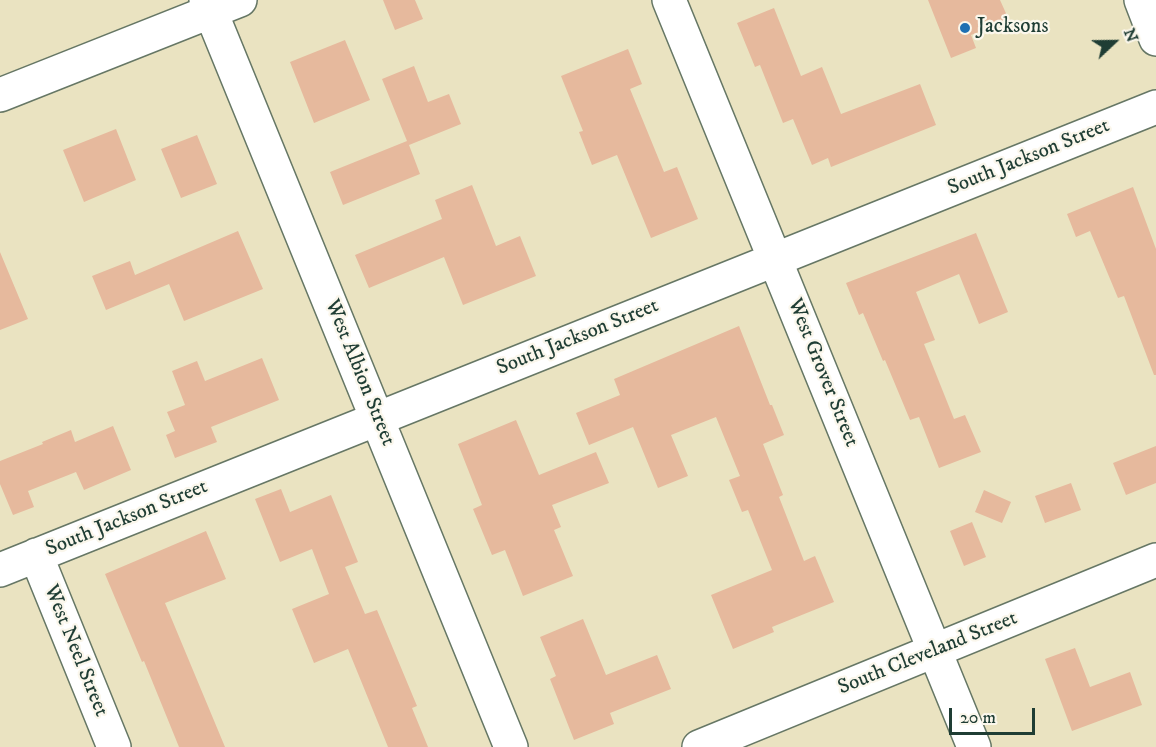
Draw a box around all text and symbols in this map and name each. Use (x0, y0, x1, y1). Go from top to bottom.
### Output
north arrow (1084, 12, 1144, 72)
place label: Jacksons (977, 15, 1049, 41)
marker: Jacksons (958, 21, 972, 35)
text: N (1119, 25, 1142, 45)
street label: South Jackson Street (944, 114, 1114, 202)
street label: South Jackson Street (493, 294, 663, 382)
street label: West Grover Street (781, 295, 863, 451)
street label: West Albion Street (318, 296, 400, 450)
street label: South Jackson Street (42, 475, 212, 563)
street label: West Neel Street (37, 581, 113, 721)
street label: South Cleveland Street (835, 607, 1021, 701)
scale bar (952, 696, 1038, 734)
text: 20 m (960, 707, 996, 729)

